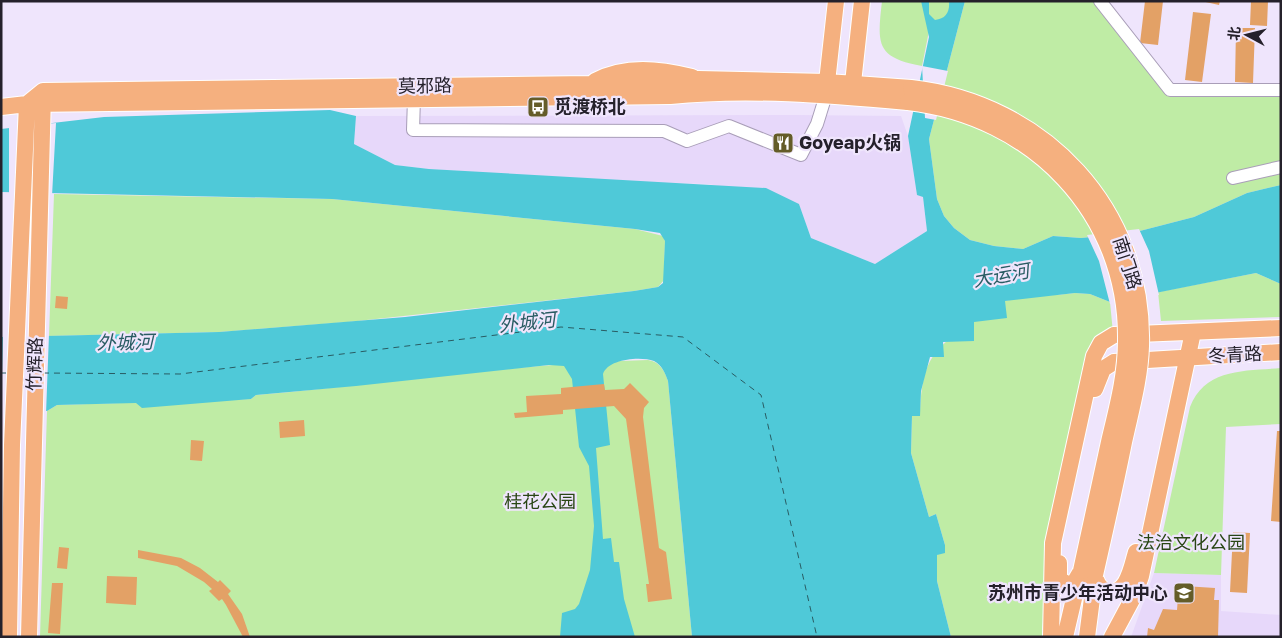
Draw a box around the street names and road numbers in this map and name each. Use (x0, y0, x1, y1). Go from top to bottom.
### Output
street label: 莫邪路 (398, 74, 452, 96)
street label: 南门路 (1109, 234, 1147, 292)
street label: 竹辉路 (22, 337, 46, 391)
street label: 冬青路 (1207, 342, 1262, 366)

